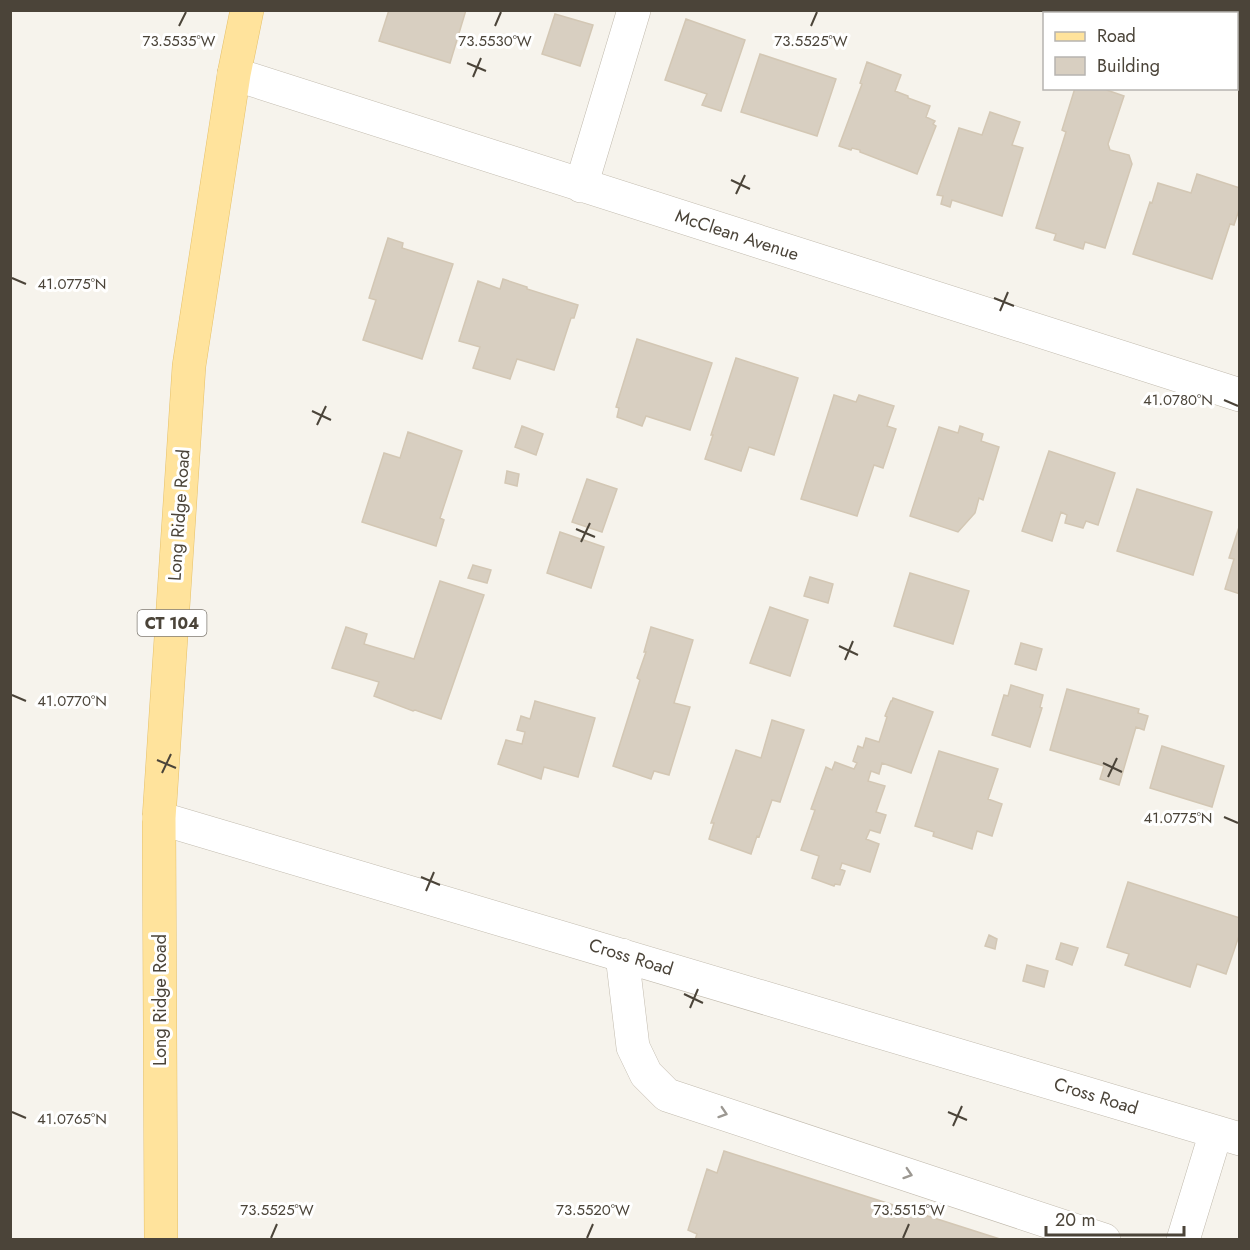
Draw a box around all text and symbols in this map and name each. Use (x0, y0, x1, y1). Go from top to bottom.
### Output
legend (1043, 12, 1238, 90)
text: Road (1097, 23, 1136, 49)
text: 73.5535°W (143, 30, 216, 52)
text: 73.5530°W (458, 30, 532, 52)
text: 73.5525°W (774, 30, 848, 52)
text: Building (1097, 53, 1160, 79)
street label: McClean Avenue (672, 203, 802, 267)
text: 41.0775°N (37, 273, 107, 295)
text: 41.0780°N (1143, 389, 1213, 411)
street label: Long Ridge Road (161, 448, 197, 582)
road number: CT 104 (138, 610, 207, 636)
text: 41.0770°N (37, 690, 107, 712)
text: 41.0775°N (1143, 807, 1213, 829)
street label: Cross Road (586, 932, 676, 982)
street label: Long Ridge Road (147, 934, 173, 1066)
street label: Cross Road (1051, 1071, 1141, 1121)
one-way arrow (717, 1106, 728, 1118)
text: 41.0765°N (37, 1108, 107, 1130)
one-way arrow (902, 1167, 913, 1180)
text: 73.5525°W (240, 1199, 314, 1221)
text: 73.5520°W (556, 1199, 630, 1221)
text: 73.5515°W (873, 1199, 945, 1221)
scale bar (1046, 1199, 1184, 1237)
text: 20 m (1055, 1207, 1095, 1233)

